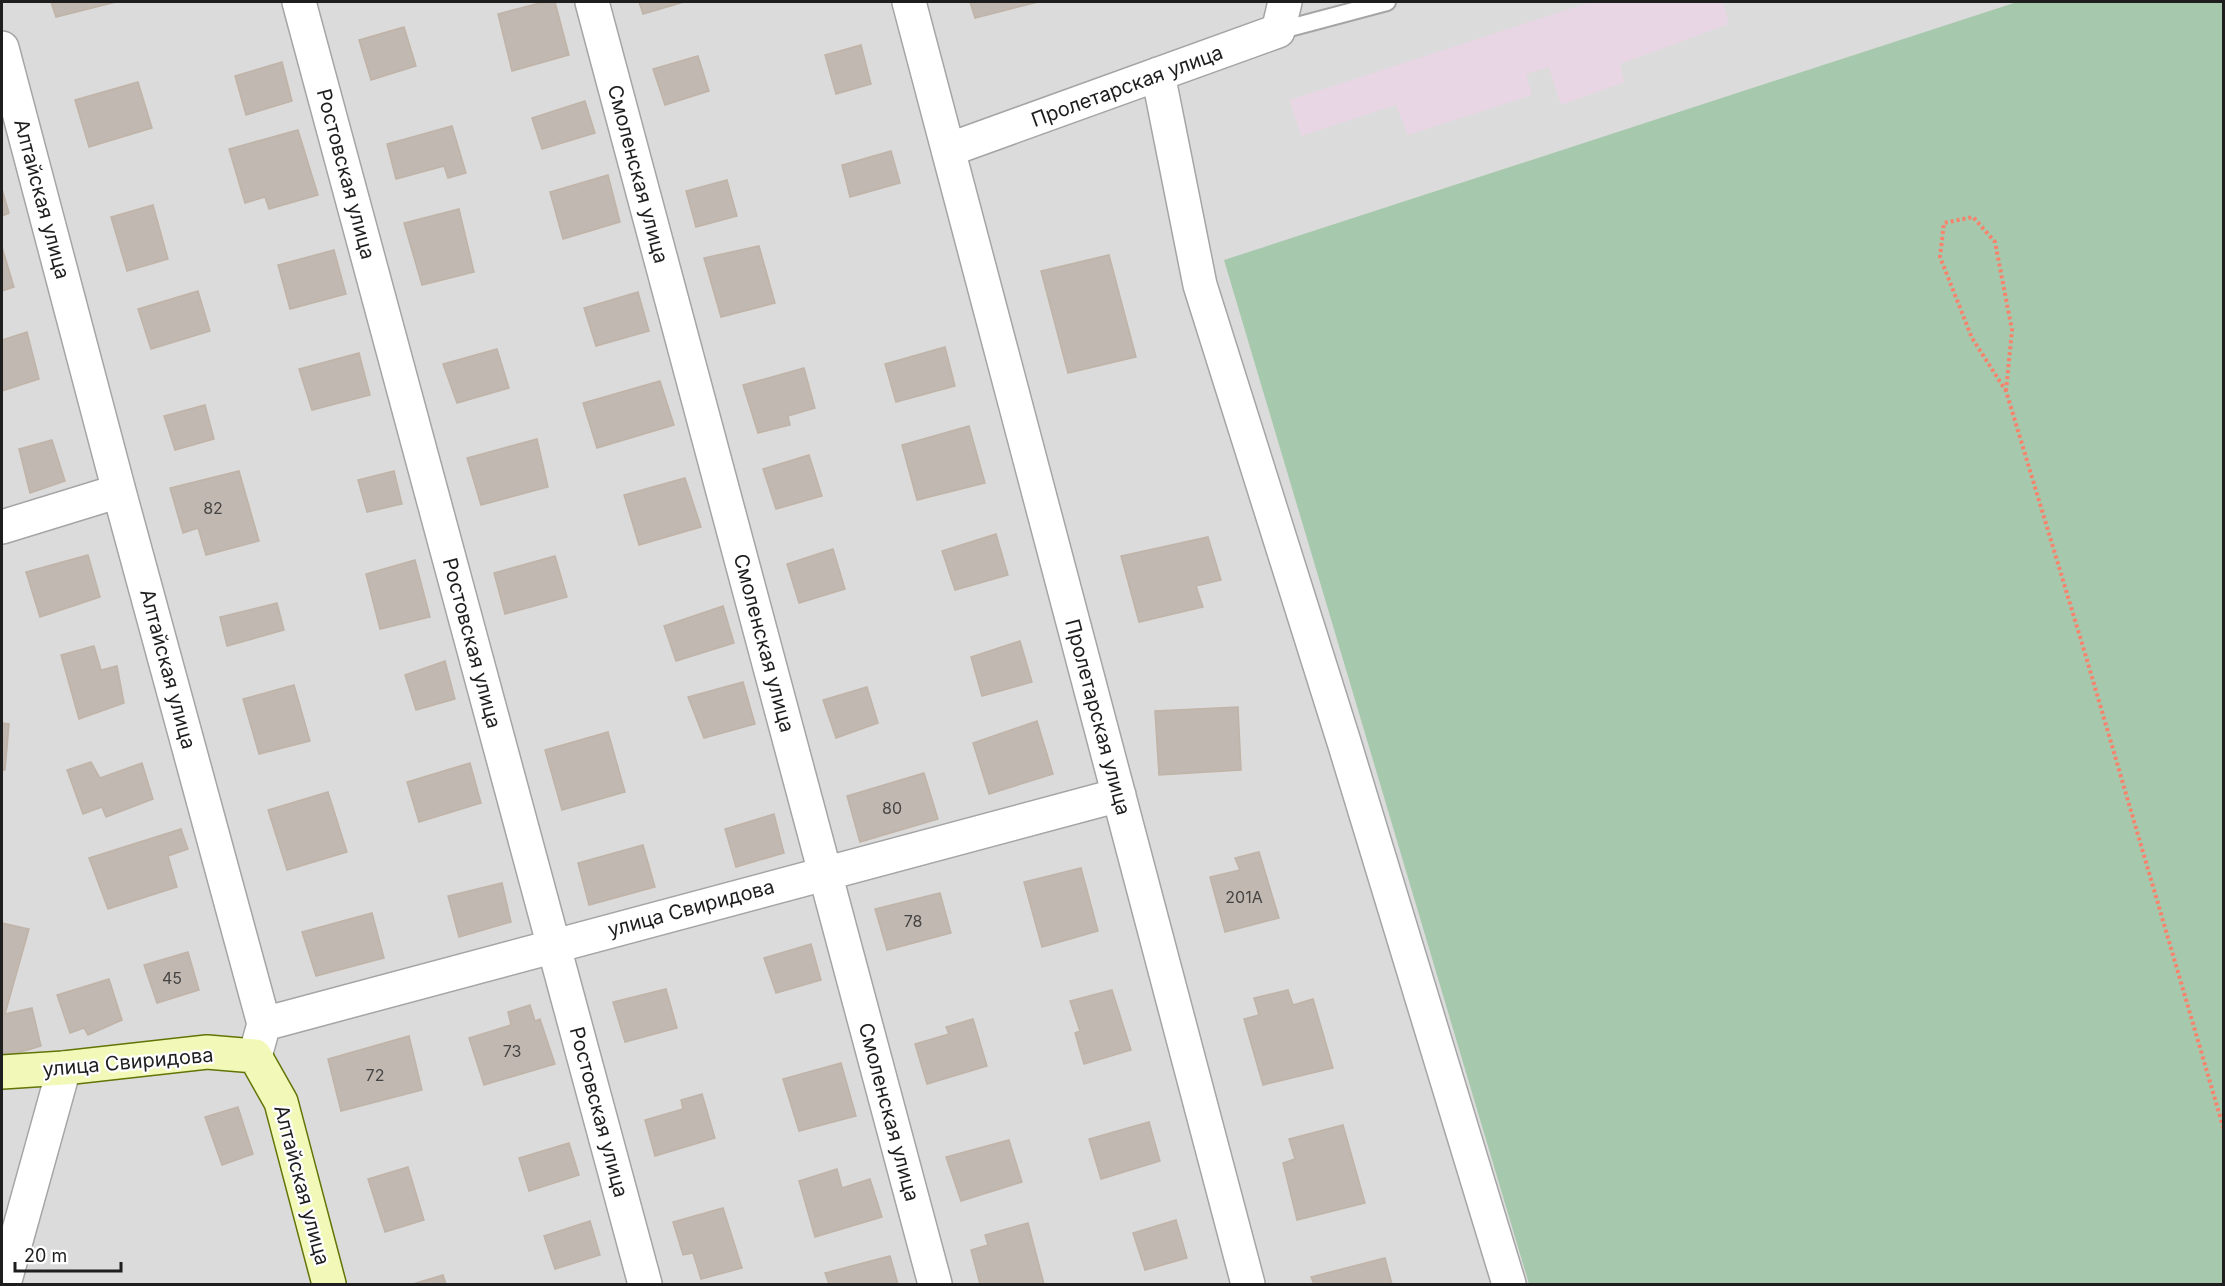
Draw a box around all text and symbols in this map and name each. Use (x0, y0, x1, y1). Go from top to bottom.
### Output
street label: Пролетарская улица (1028, 40, 1226, 132)
street label: Смоленская улица (603, 82, 673, 266)
street label: Ростовская улица (312, 86, 380, 262)
street label: Алтайская улица (9, 116, 75, 282)
house number: 82 (203, 498, 223, 518)
street label: Смоленская улица (729, 551, 799, 735)
street label: Ростовская улица (438, 555, 506, 731)
street label: Алтайская улица (135, 586, 201, 752)
street label: Пролетарская улица (1060, 616, 1136, 818)
house number: 80 (882, 798, 902, 818)
street label: улица Свиридова (605, 874, 777, 942)
house number: 201А (1225, 887, 1263, 907)
house number: 78 (904, 911, 922, 931)
house number: 45 (162, 968, 182, 988)
street label: Смоленская улица (854, 1020, 924, 1204)
street label: Ростовская улица (565, 1024, 633, 1200)
house number: 73 (503, 1041, 521, 1061)
street label: улица Свиридова (42, 1043, 214, 1081)
house number: 72 (366, 1065, 384, 1085)
street label: Алтайская улица (269, 1102, 335, 1268)
scale bar (15, 1235, 122, 1273)
text: 20 m (24, 1245, 67, 1266)

